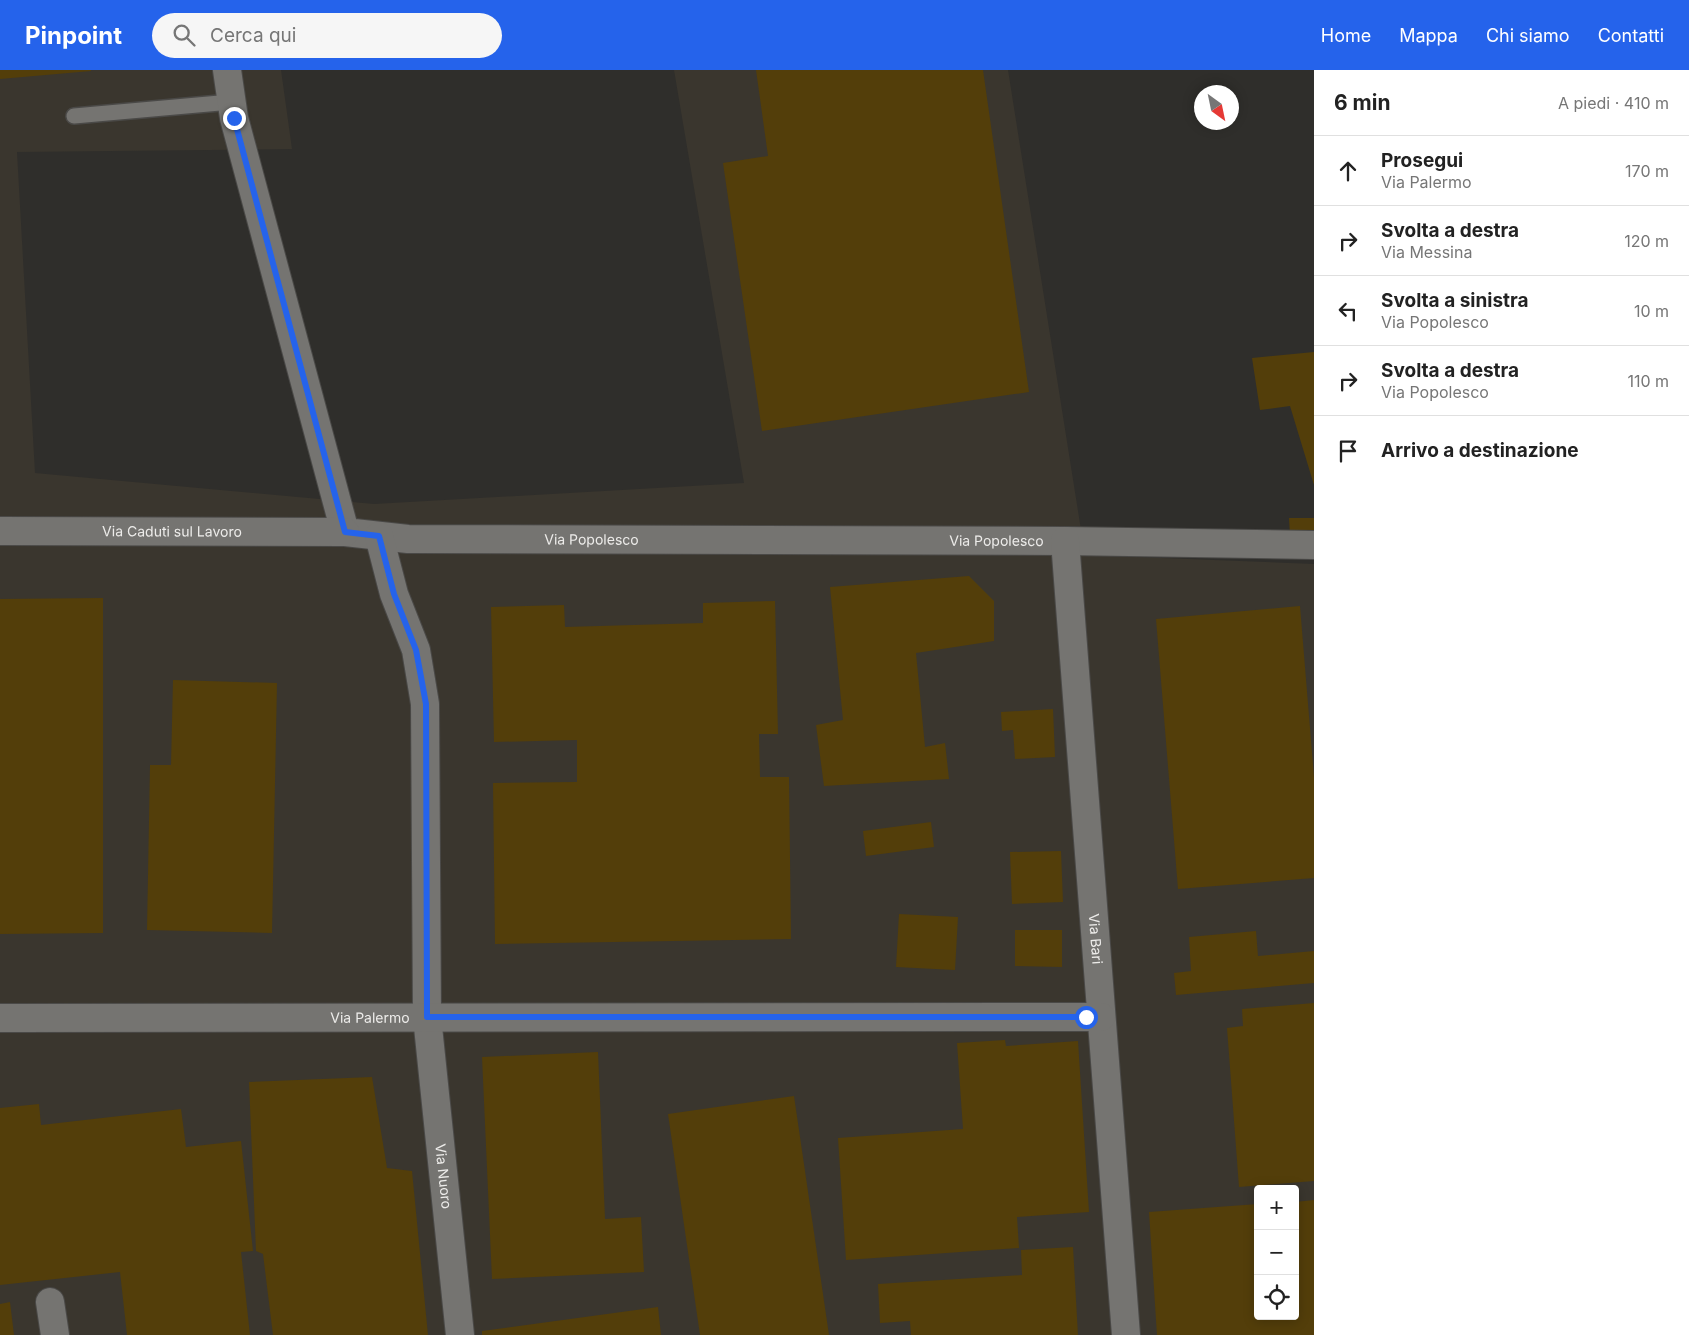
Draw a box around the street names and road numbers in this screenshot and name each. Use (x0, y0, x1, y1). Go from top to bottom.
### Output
street label: Via Caduti sul Lavoro (102, 522, 242, 540)
street label: Via Popolesco (544, 530, 639, 548)
street label: Via Popolesco (949, 532, 1044, 549)
street label: Via Bari (1086, 913, 1106, 965)
street label: Via Palermo (330, 1009, 410, 1026)
street label: Via Nuoro (432, 1143, 456, 1210)

